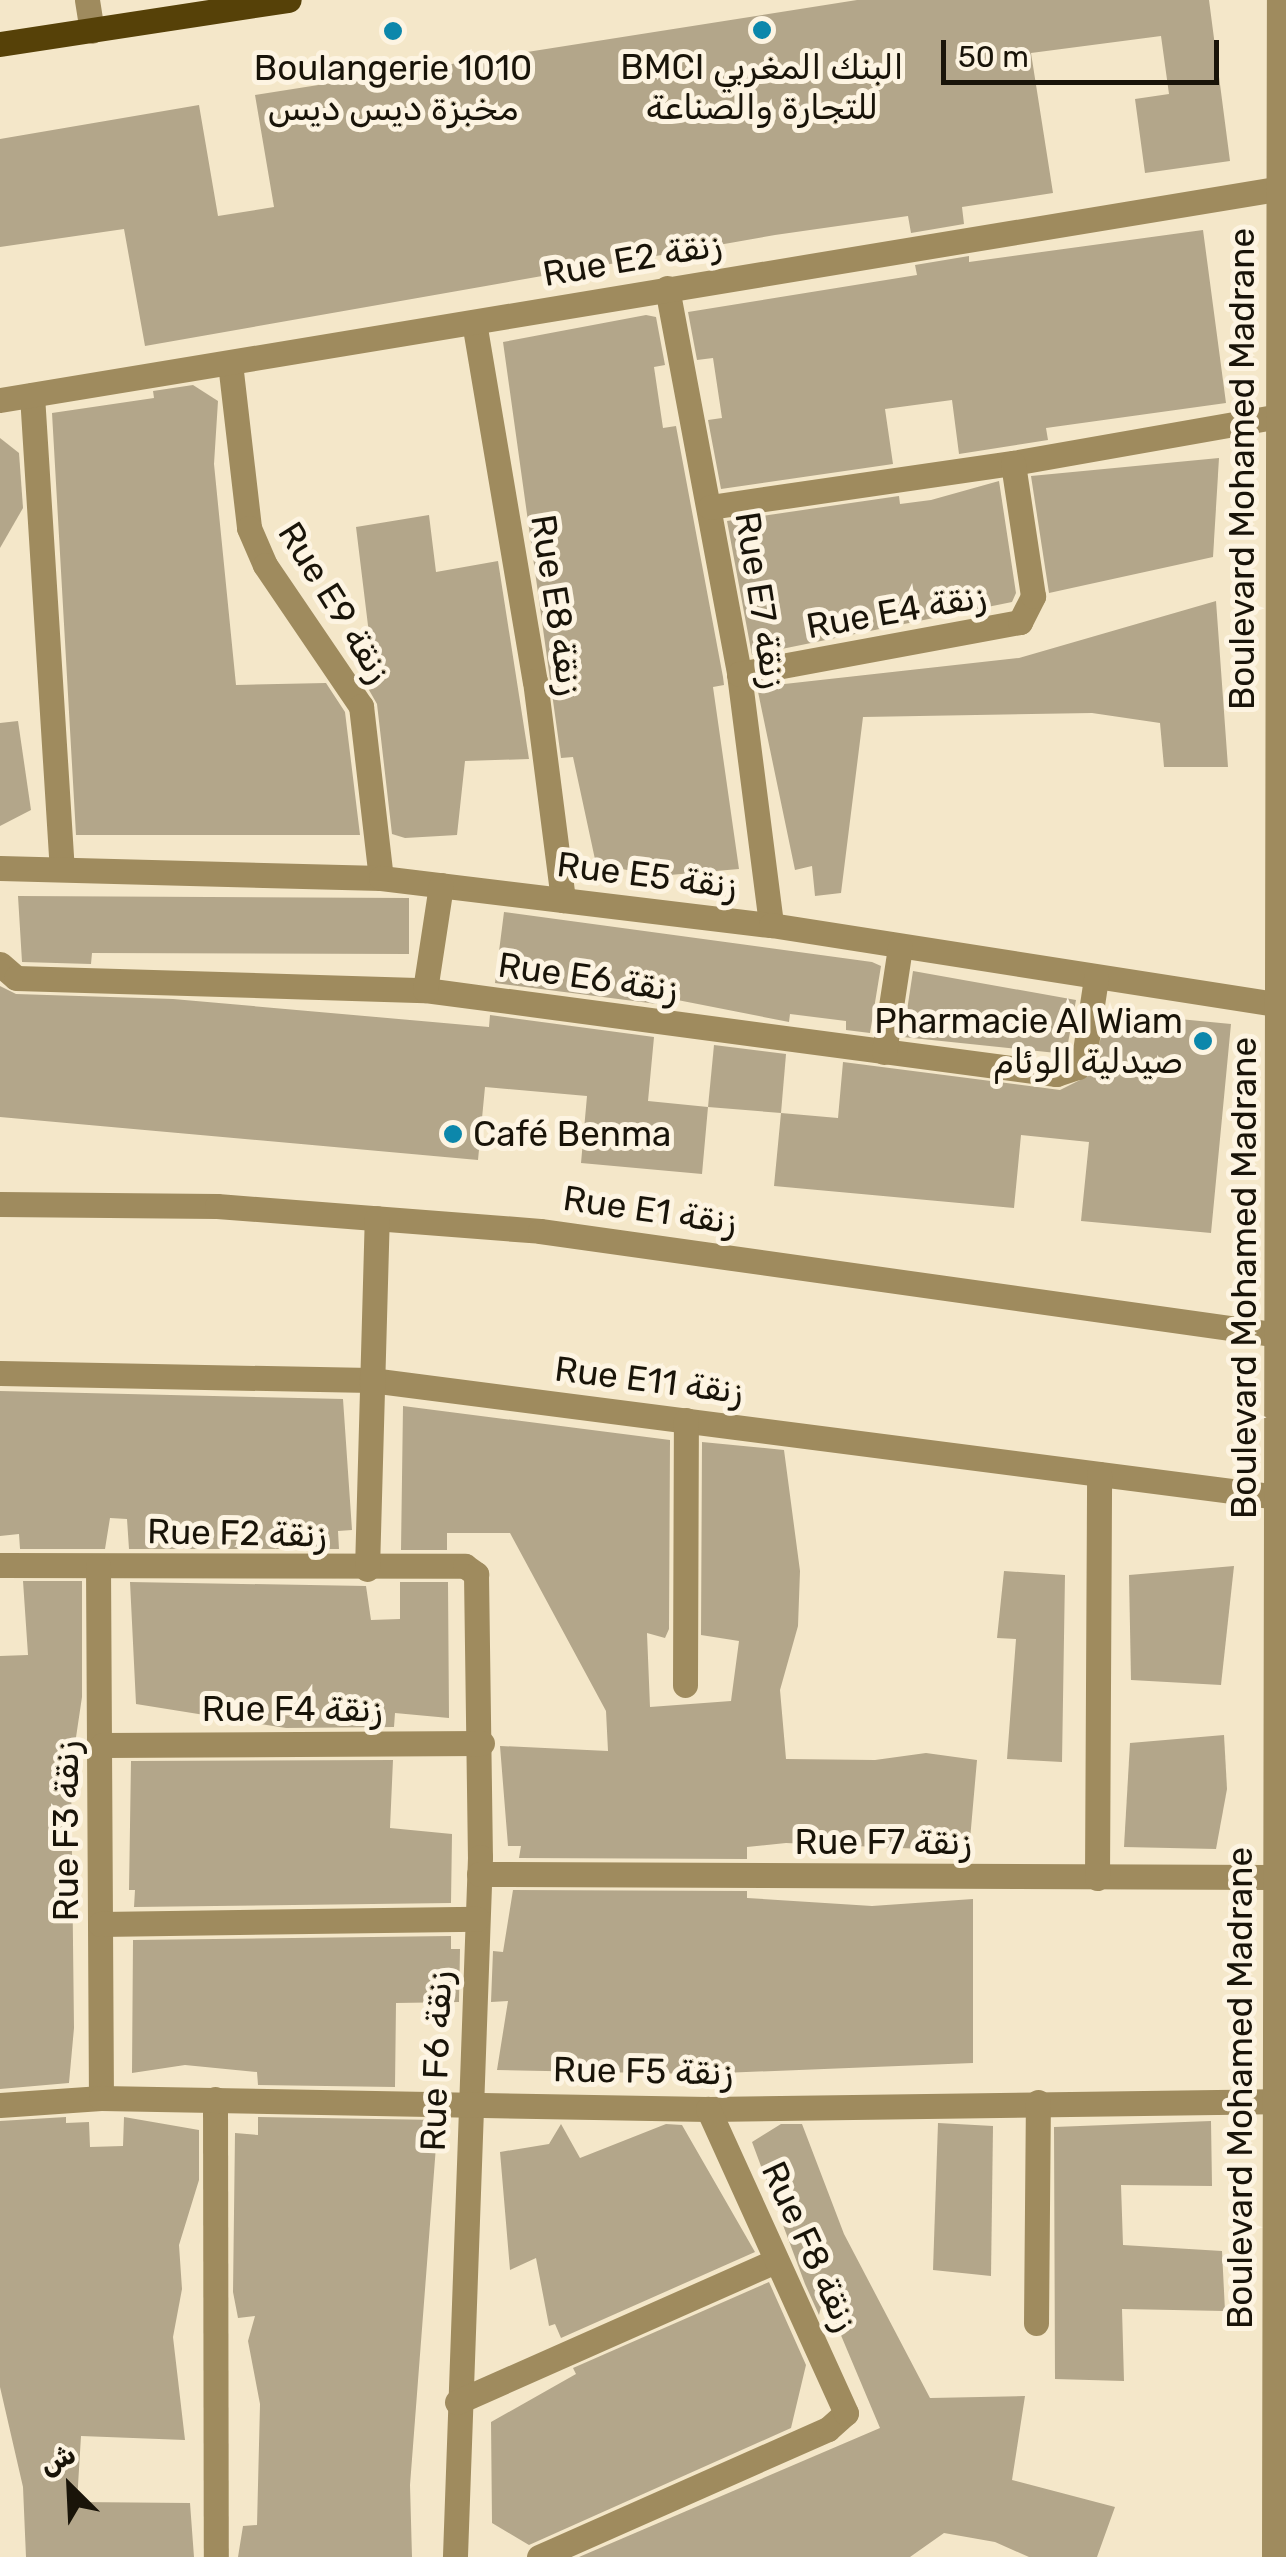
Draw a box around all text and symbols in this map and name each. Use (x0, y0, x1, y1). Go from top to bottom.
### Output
marker: BMCI البنك المغربي للتجارة والصناعة (751, 19, 773, 41)
marker: Boulangerie 1010 مخبزة ديس ديس (382, 20, 404, 42)
scale bar (946, 20, 1224, 82)
text: 50 m (958, 39, 1029, 75)
place label: BMCI البنك المغربي للتجارة والصناعة (620, 46, 904, 128)
place label: Boulangerie 1010 مخبزة ديس ديس (254, 47, 532, 129)
street label: Rue E2 زنقة (539, 223, 725, 295)
street label: Boulevard Mohamed Madrane (1221, 228, 1263, 710)
street label: Rue E7 زنقة (726, 509, 796, 691)
street label: Rue E8 زنقة (522, 512, 592, 698)
street label: Rue E9 زنقة (269, 514, 401, 690)
street label: Rue E4 زنقة (803, 575, 989, 647)
street label: Rue E5 زنقة (555, 843, 739, 907)
street label: Rue E6 زنقة (495, 944, 681, 1010)
place label: Pharmacie Al Wiam صيدلية الوئام (873, 1000, 1183, 1082)
marker: Pharmacie Al Wiam صيدلية الوئام (1192, 1030, 1214, 1052)
street label: Boulevard Mohamed Madrane (1223, 1037, 1265, 1519)
place label: Café Benma (473, 1113, 671, 1155)
marker: Café Benma (442, 1123, 464, 1145)
street label: Rue E1 زنقة (561, 1177, 739, 1243)
street label: Rue E11 زنقة (552, 1348, 746, 1412)
street label: Rue F2 زنقة (147, 1510, 327, 1556)
street label: Rue F4 زنقة (202, 1688, 382, 1730)
street label: Rue F3 زنقة (45, 1741, 87, 1921)
street label: Rue F7 زنقة (794, 1821, 972, 1863)
street label: Boulevard Mohamed Madrane (1219, 1847, 1261, 2329)
street label: Rue F6 زنقة (412, 1970, 460, 2152)
street label: Rue F5 زنقة (553, 2048, 733, 2094)
street label: Rue F8 زنقة (753, 2155, 867, 2337)
north arrow (20, 2437, 120, 2537)
text: ش (35, 2437, 81, 2481)

